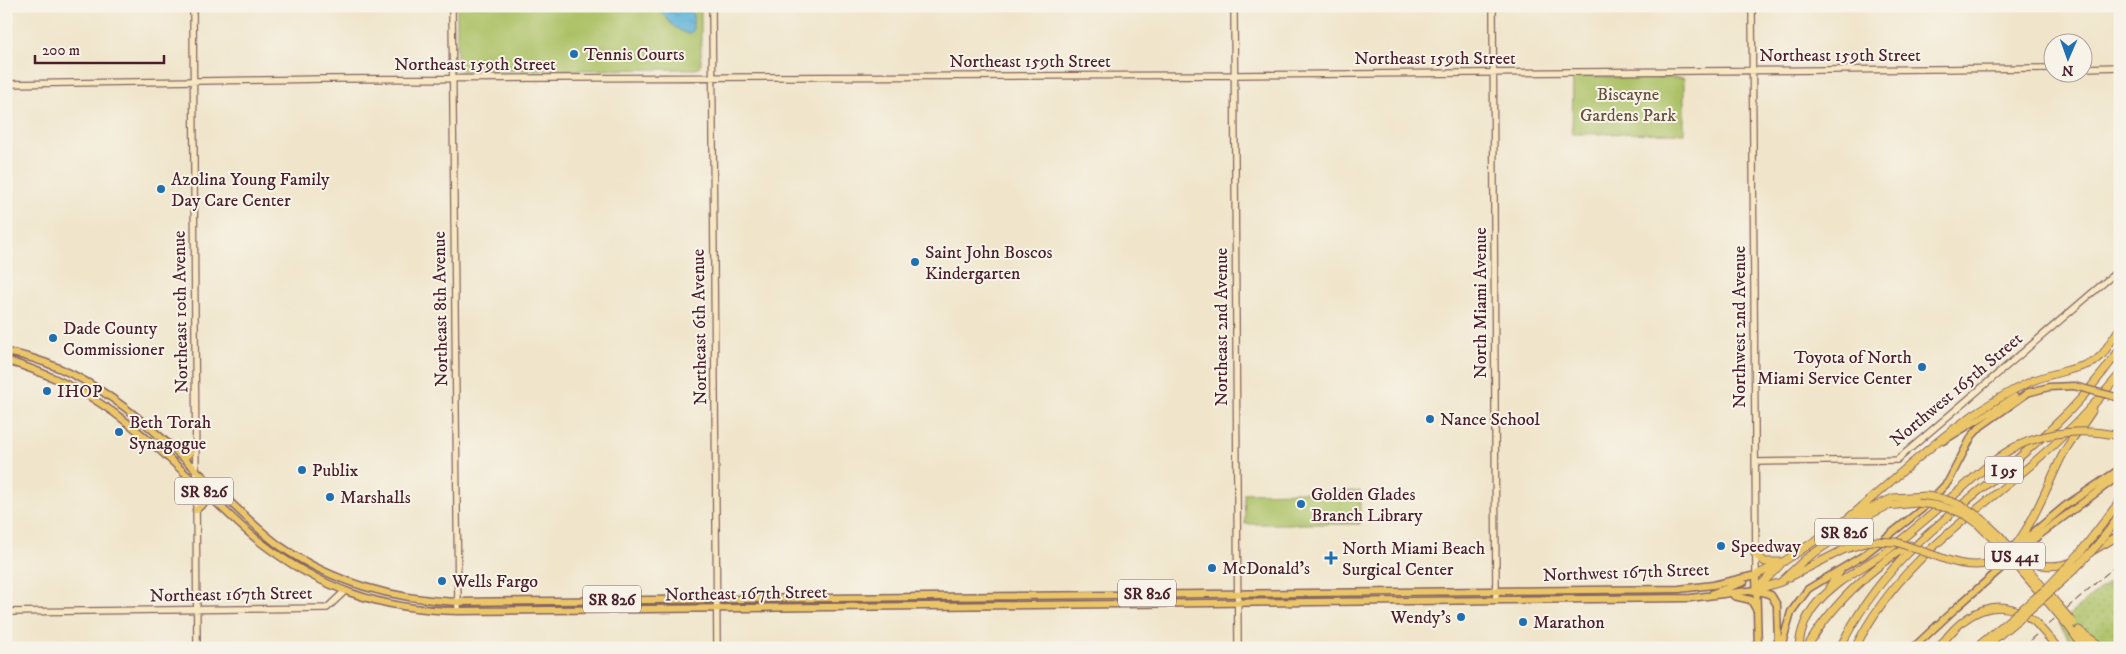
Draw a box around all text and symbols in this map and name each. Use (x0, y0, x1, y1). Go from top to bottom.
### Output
scale bar (35, 32, 164, 64)
north arrow (2044, 32, 2094, 82)
text: 200 m (42, 41, 80, 60)
place label: Tennis Courts (584, 44, 684, 66)
street label: Northeast 159th Street (1759, 45, 1921, 67)
marker: Tennis Courts (568, 48, 580, 60)
street label: Northeast 159th Street (1354, 48, 1516, 70)
street label: Northeast 159th Street (949, 51, 1111, 73)
street label: Northeast 159th Street (394, 54, 556, 76)
text: N (2061, 61, 2074, 79)
park label: Biscayne Gardens Park (1580, 84, 1676, 127)
place label: Azolina Young Family Day Care Center (171, 169, 330, 212)
marker: Azolina Young Family Day Care Center (155, 183, 167, 195)
street label: North Miami Avenue (1470, 227, 1492, 379)
street label: Northeast 10th Avenue (169, 230, 193, 394)
street label: Northeast 8th Avenue (429, 231, 453, 387)
place label: Saint John Boscos Kindergarten (925, 242, 1053, 285)
street label: Northwest 2nd Avenue (1729, 246, 1751, 408)
street label: Northeast 2nd Avenue (1211, 248, 1233, 406)
street label: Northeast 6th Avenue (688, 249, 712, 405)
marker: Saint John Boscos Kindergarten (909, 256, 921, 268)
place label: Dade County Commissioner (63, 318, 165, 361)
street label: Northwest 165th Street (1886, 328, 2027, 452)
marker: Dade County Commissioner (47, 332, 59, 344)
place label: Toyota of North Miami Service Center (1757, 347, 1913, 390)
marker: Toyota of North Miami Service Center (1916, 361, 1928, 373)
place label: IHOP (57, 381, 102, 403)
marker: IHOP (41, 385, 53, 397)
place label: Nance School (1440, 409, 1540, 431)
place label: Beth Torah Synagogue (129, 412, 212, 455)
marker: Nance School (1424, 413, 1436, 425)
marker: Beth Torah Synagogue (113, 426, 125, 438)
road number: I 95 (1985, 456, 2023, 484)
place label: Publix (312, 460, 359, 482)
marker: Publix (296, 464, 308, 476)
road number: SR 826 (175, 478, 233, 504)
place label: Golden Glades Branch Library (1311, 484, 1423, 527)
place label: Marshalls (340, 487, 411, 509)
marker: Marshalls (324, 491, 336, 503)
marker: Golden Glades Branch Library (1295, 498, 1307, 510)
road number: SR 826 (1815, 518, 1873, 546)
place label: Speedway (1731, 536, 1801, 558)
place label: North Miami Beach Surgical Center (1342, 538, 1486, 581)
marker: Speedway (1715, 540, 1727, 552)
road number: US 441 (1985, 542, 2045, 570)
marker: North Miami Beach Surgical Center (1324, 551, 1338, 565)
place label: McDonald's (1222, 558, 1310, 580)
street label: Northwest 167th Street (1542, 559, 1710, 587)
marker: McDonald's (1206, 562, 1218, 574)
place label: Wells Fargo (451, 571, 538, 593)
marker: Wells Fargo (436, 575, 448, 587)
road number: SR 826 (1118, 580, 1176, 606)
street label: Northeast 167th Street (664, 582, 828, 606)
street label: Northeast 167th Street (149, 583, 313, 607)
road number: SR 826 (583, 586, 641, 612)
place label: Wendy's (1390, 607, 1451, 629)
marker: Wendy's (1455, 611, 1467, 623)
place label: Marathon (1533, 612, 1605, 634)
marker: Marathon (1517, 616, 1529, 628)

